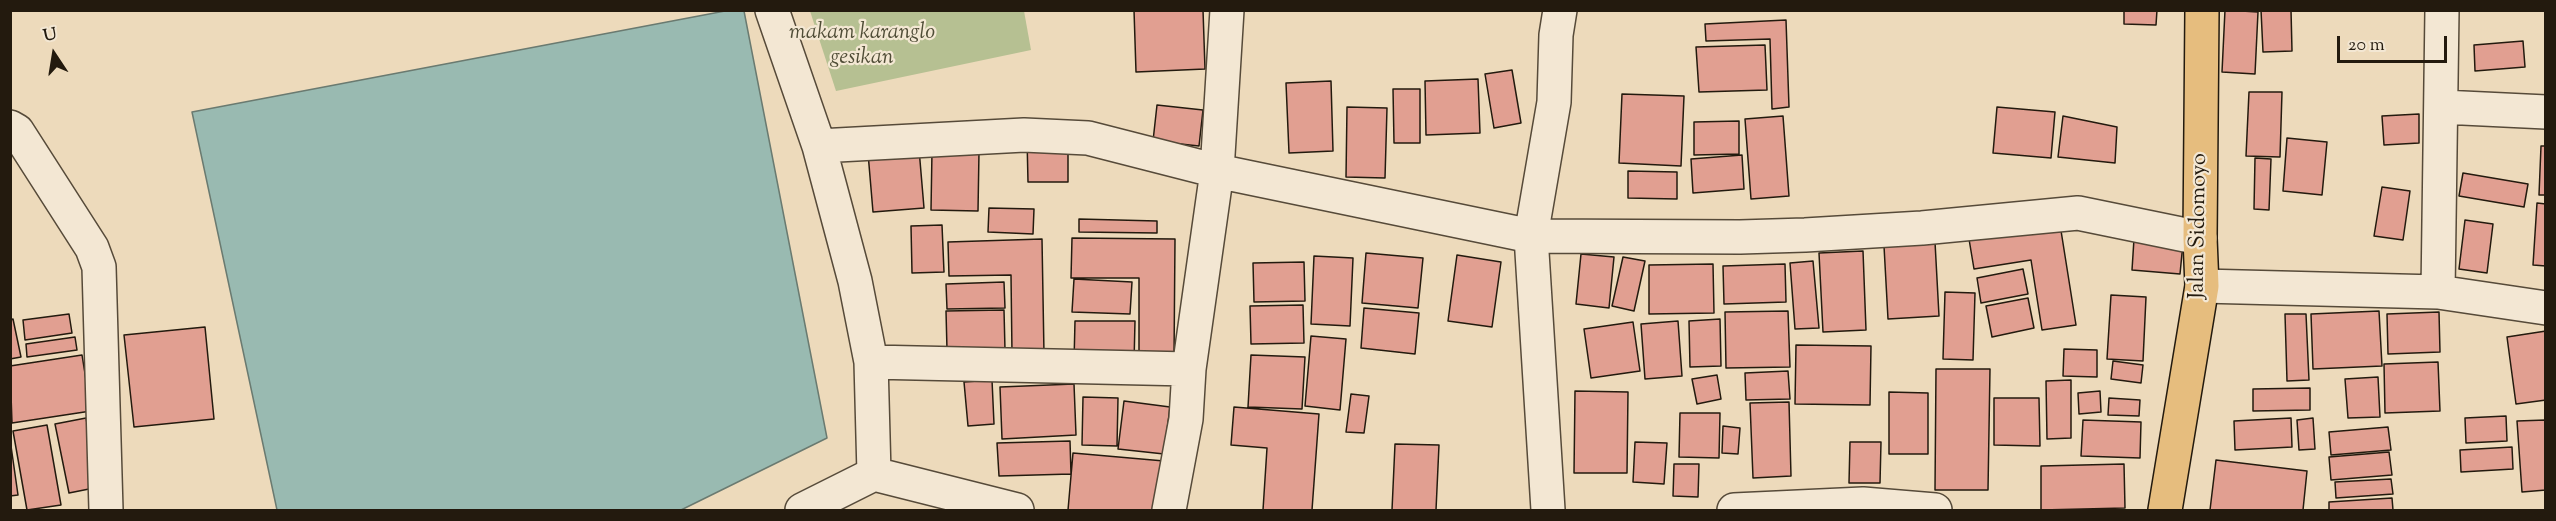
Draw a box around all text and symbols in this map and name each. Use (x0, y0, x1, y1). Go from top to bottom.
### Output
park label: makam karanglo gesikan (789, 21, 935, 72)
text: U (41, 23, 59, 49)
north arrow (24, 24, 84, 84)
scale bar (2340, 24, 2450, 62)
text: 20 m (2348, 33, 2385, 59)
street label: Jalan Sidomoyo (2186, 153, 2214, 299)

